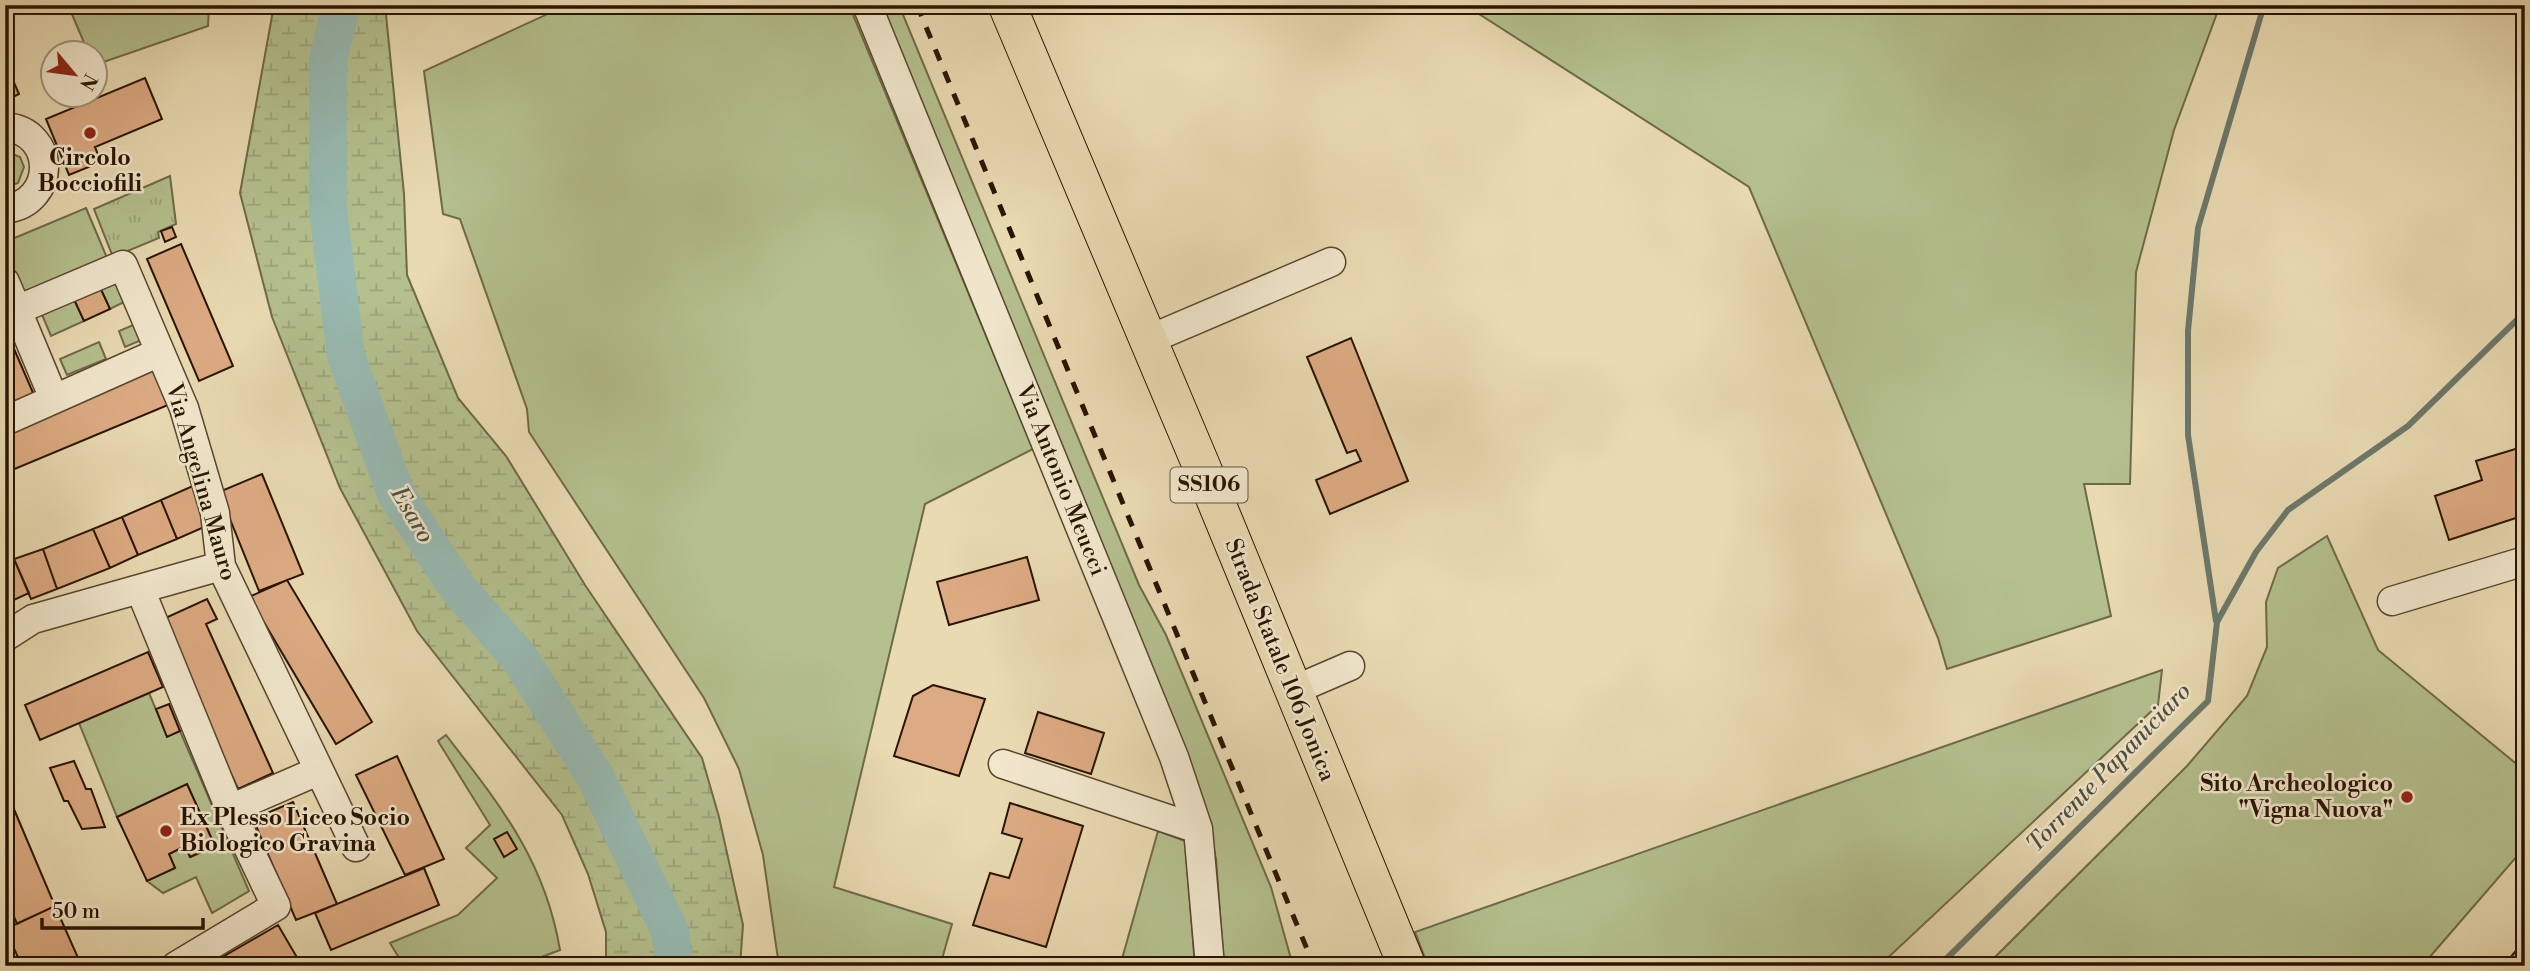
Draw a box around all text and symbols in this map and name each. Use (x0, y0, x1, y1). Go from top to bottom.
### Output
north arrow (38, 38, 108, 108)
text: N (74, 69, 102, 94)
marker: Circolo Bocciofili (82, 125, 98, 141)
place label: Circolo Bocciofili (38, 144, 142, 198)
street label: Via Angelina Mauro (159, 379, 243, 584)
street label: Via Antonio Meucci (1009, 379, 1112, 580)
road number: SS106 (1170, 468, 1248, 503)
water label: Esaro (383, 481, 440, 549)
street label: Strada Statale 106 Jonica (1218, 535, 1342, 786)
water label: Torrente Papaniciaro (2020, 677, 2198, 859)
place label: Sito Archeologico "Vigna Nuova" (2200, 770, 2393, 824)
marker: Sito Archeologico "Vigna Nuova" (2399, 789, 2415, 805)
place label: Ex Plesso Liceo Socio Biologico Gravina (180, 804, 410, 858)
marker: Ex Plesso Liceo Socio Biologico Gravina (158, 823, 174, 839)
scale bar (42, 887, 203, 931)
text: 50 m (52, 899, 100, 925)

